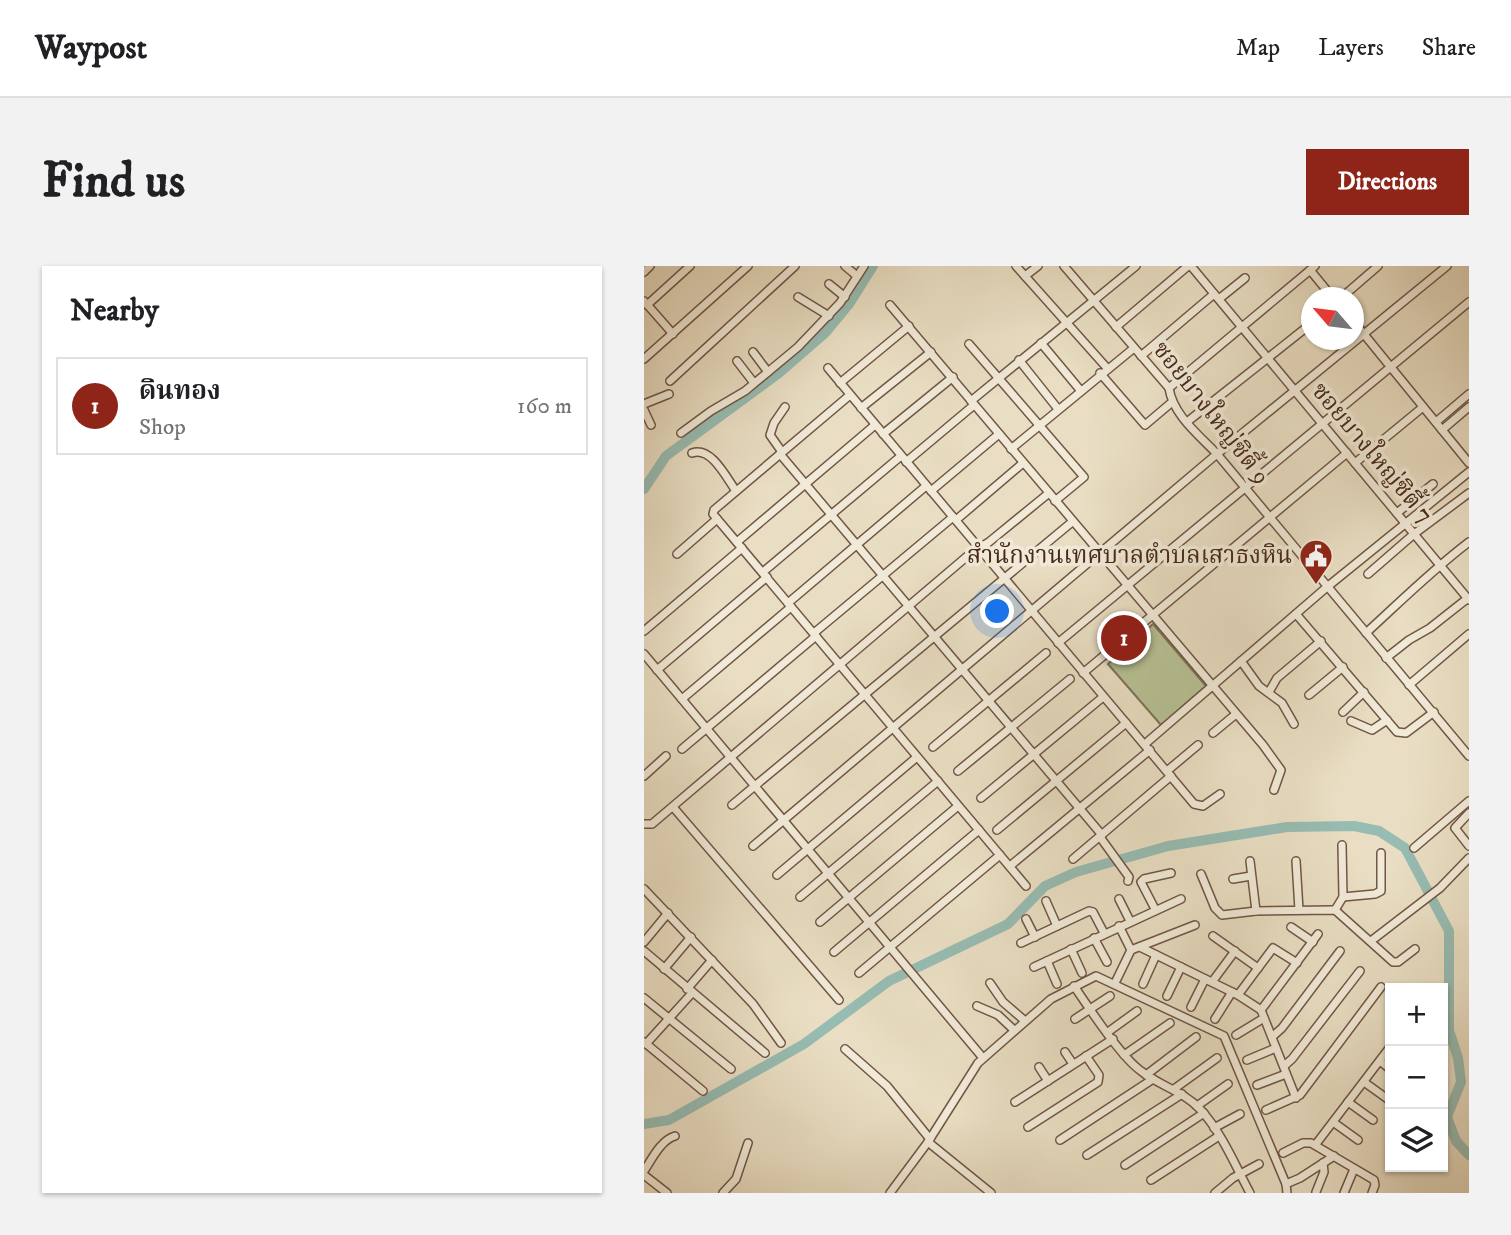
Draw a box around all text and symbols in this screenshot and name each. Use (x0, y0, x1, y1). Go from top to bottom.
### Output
text: Waypost (35, 28, 147, 69)
text: Map (1236, 33, 1280, 63)
text: Layers (1318, 33, 1384, 63)
text: Share (1422, 33, 1476, 63)
button: Directions (1306, 149, 1469, 215)
text: Find us (42, 151, 185, 213)
north arrow (1301, 287, 1364, 350)
text: Nearby (70, 293, 159, 330)
street label: ซอยบางใหญ่ซิตี้ 9 (1146, 333, 1279, 491)
street label: ซอยบางใหญ่ซิตี้ 7 (1305, 374, 1442, 529)
text: ดินทอง (139, 375, 221, 408)
text: 1 (91, 392, 99, 421)
text: 160 m (517, 392, 572, 421)
text: Shop (139, 413, 186, 442)
public building icon: สำนักงานเทศบาลตำบลเสาธงหิน (1297, 537, 1335, 586)
place label: สำนักงานเทศบาลตำบลเสาธงหิน (967, 541, 1292, 571)
your location (980, 594, 1014, 628)
pin: 1 (1101, 612, 1147, 664)
map controls (1385, 983, 1448, 1172)
button: + (1385, 983, 1448, 1046)
button: − (1385, 1046, 1448, 1109)
button: layers (1385, 1109, 1448, 1172)

